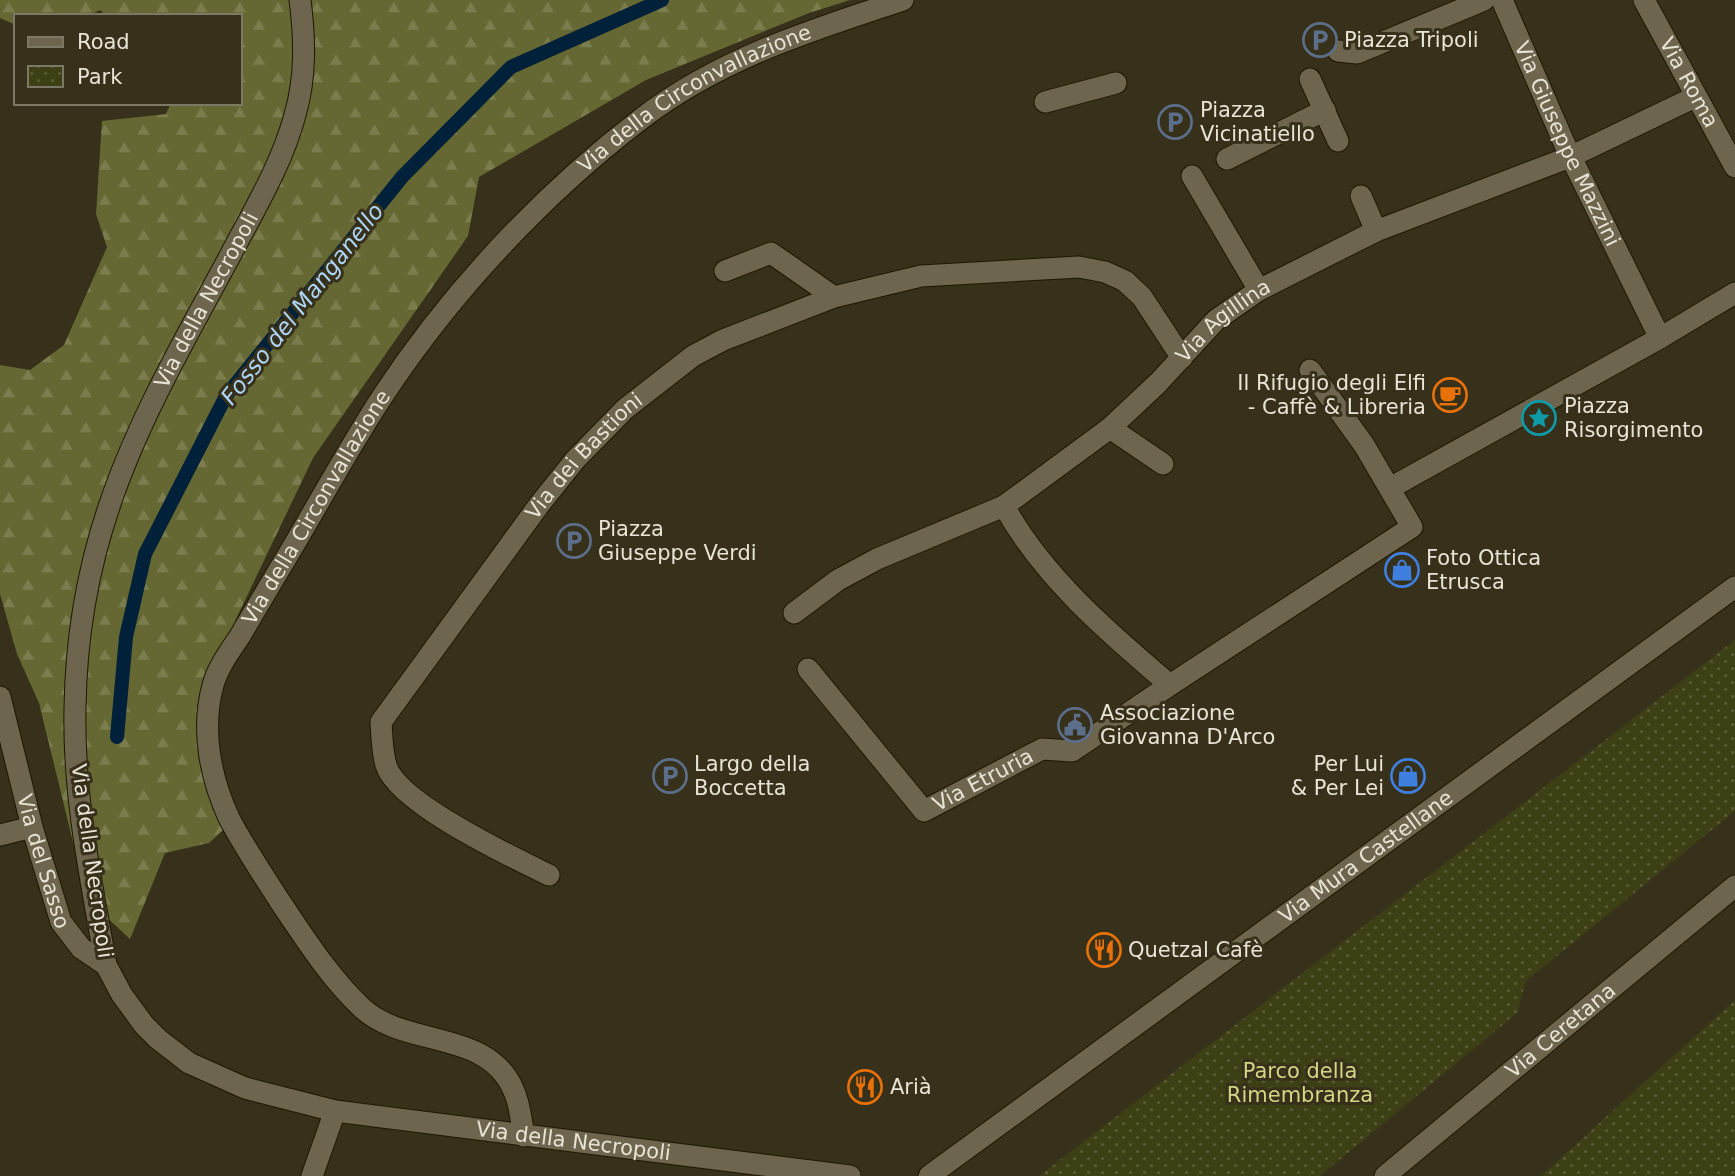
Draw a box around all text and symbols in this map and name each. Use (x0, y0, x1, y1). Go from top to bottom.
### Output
legend (14, 14, 242, 105)
street label: Via della Circonvallazione (573, 20, 814, 177)
parking icon: Piazza Tripoli (1301, 21, 1339, 59)
place label: Piazza Tripoli (1344, 28, 1479, 52)
text: Road (77, 30, 130, 54)
street label: Via Roma (1655, 33, 1723, 132)
street label: Via Giuseppe Mazzini (1510, 38, 1625, 250)
text: Park (77, 65, 123, 89)
place label: Piazza Vicinatiello (1200, 98, 1315, 146)
parking icon: Piazza Vicinatiello (1156, 103, 1194, 141)
water label: Fosso del Manganello (215, 198, 389, 410)
street label: Via della Necropoli (150, 208, 263, 392)
street label: Via Agillina (1171, 274, 1274, 367)
place label: Il Rifugio degli Elfi - Caffè & Libreria (1237, 371, 1426, 419)
cafe icon: Il Rifugio degli Elfi - Caffè & Libreria (1431, 376, 1469, 414)
street label: Via della Circonvallazione (237, 385, 395, 629)
street label: Via dei Bastioni (521, 388, 647, 524)
place label: Piazza Risorgimento (1564, 394, 1703, 442)
place icon: Piazza Risorgimento (1520, 399, 1558, 437)
place label: Piazza Giuseppe Verdi (598, 517, 757, 565)
parking icon: Piazza Giuseppe Verdi (555, 522, 593, 560)
place label: Foto Ottica Etrusca (1426, 546, 1541, 594)
shop icon: Foto Ottica Etrusca (1383, 551, 1421, 589)
place label: Associazione Giovanna D'Arco (1100, 701, 1275, 749)
public building icon: Associazione Giovanna D'Arco (1056, 706, 1094, 744)
street label: Via Etruria (929, 744, 1037, 816)
place label: Largo della Boccetta (694, 752, 810, 800)
place label: Per Lui & Per Lei (1291, 752, 1384, 800)
parking icon: Largo della Boccetta (651, 757, 689, 795)
shop icon: Per Lui & Per Lei (1389, 757, 1427, 795)
street label: Via della Necropoli (66, 762, 118, 960)
street label: Via Mura Castellane (1274, 785, 1457, 928)
street label: Via del Sasso (12, 792, 74, 932)
restaurant icon: Quetzal Cafè (1085, 931, 1123, 969)
place label: Quetzal Cafè (1128, 938, 1263, 962)
street label: Via Ceretana (1501, 978, 1620, 1083)
park label: Parco della Rimembranza (1227, 1059, 1373, 1107)
restaurant icon: Arià (846, 1068, 884, 1106)
place label: Arià (890, 1075, 932, 1099)
street label: Via della Necropoli (475, 1117, 672, 1165)

